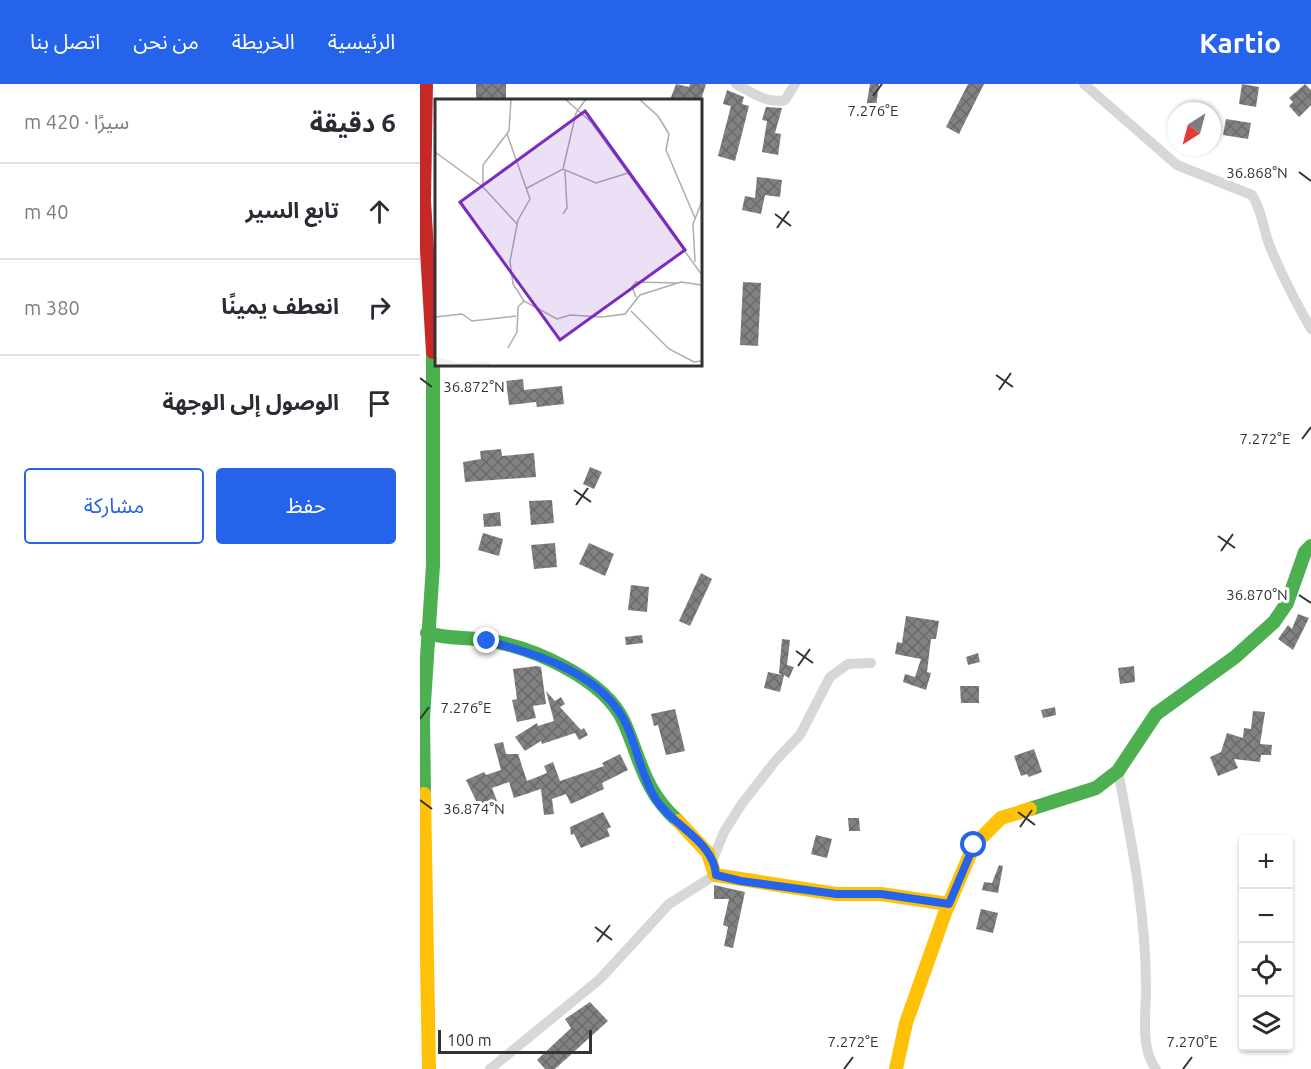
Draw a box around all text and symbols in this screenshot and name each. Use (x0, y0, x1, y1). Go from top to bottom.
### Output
text: Kartio (1199, 27, 1281, 58)
text: اتصل بنا (30, 29, 100, 53)
text: من نحن (133, 29, 199, 53)
text: الخريطة (232, 29, 295, 53)
text: الرئيسية (328, 29, 395, 53)
inset map (435, 99, 702, 366)
text: 7.276°E (848, 102, 898, 119)
north arrow (1167, 102, 1221, 156)
text: 6 دقيقة (310, 108, 396, 137)
text: سيرًا · 420 m (24, 110, 129, 133)
text: 36.868°N (1226, 164, 1288, 181)
icon: ahead (363, 195, 396, 228)
text: تابع السير (246, 197, 339, 222)
text: 40 m (24, 200, 68, 223)
icon: right (363, 291, 396, 324)
text: انعطف يمينًا (221, 293, 339, 318)
text: 380 m (24, 296, 80, 319)
text: 36.872°N (443, 378, 505, 395)
icon: arrive (363, 387, 396, 420)
text: الوصول إلى الوجهة (162, 389, 339, 414)
text: 7.272°E (1240, 430, 1290, 447)
button: مشاركة (24, 468, 204, 544)
button: حفظ (216, 468, 396, 544)
text: 36.870°N (1226, 586, 1288, 603)
route end (473, 627, 499, 653)
text: 7.276°E (441, 699, 491, 716)
text: 36.874°N (443, 800, 505, 817)
route start (960, 831, 986, 857)
map controls (1239, 835, 1293, 1051)
button: + (1239, 835, 1293, 889)
button: − (1239, 889, 1293, 943)
button: locate (1239, 943, 1293, 997)
button: layers (1239, 997, 1293, 1051)
scale bar (438, 1027, 592, 1054)
text: 100 m (447, 1031, 492, 1049)
text: 7.272°E (828, 1033, 878, 1050)
text: 7.270°E (1167, 1033, 1217, 1050)

